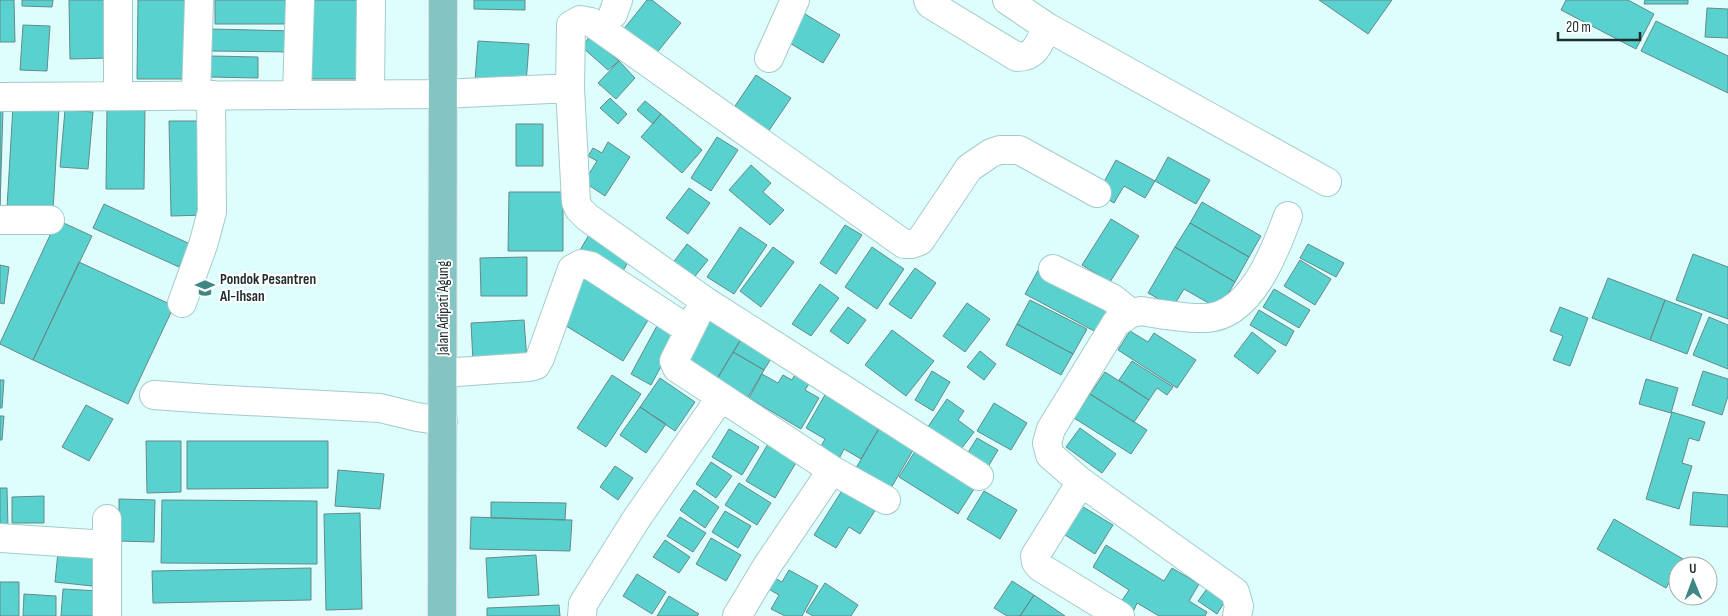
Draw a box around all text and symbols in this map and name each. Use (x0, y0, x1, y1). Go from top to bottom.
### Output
scale bar (1558, 10, 1640, 42)
text: 20 m (1566, 18, 1591, 37)
street label: Jalan Adipati Agung (434, 261, 453, 356)
place label: Pondok Pesantren Al-Ihsan (219, 270, 316, 306)
school or university icon: Pondok Pesantren Al-Ihsan (194, 277, 216, 299)
north arrow (1668, 556, 1718, 606)
text: U (1689, 560, 1697, 577)

